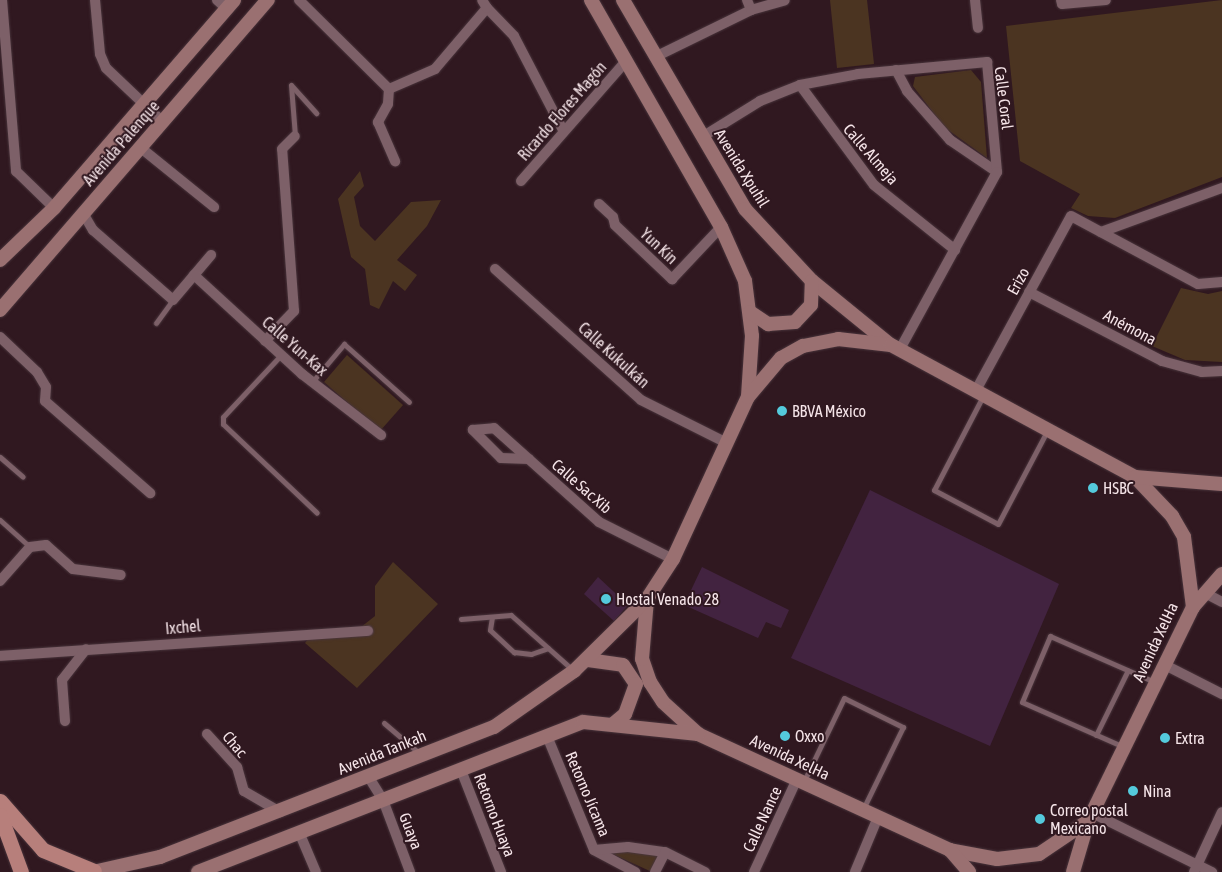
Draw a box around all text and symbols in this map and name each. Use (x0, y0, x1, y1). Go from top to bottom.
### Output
street label: Ricardo Flores Magón (514, 58, 610, 164)
street label: Calle Coral (991, 65, 1017, 131)
street label: Avenida Palenque (79, 96, 163, 190)
street label: Calle Almeja (839, 120, 903, 188)
street label: Avenida Xpuhil (710, 125, 774, 211)
street label: Yun Kin (636, 224, 682, 268)
street label: Erizo (1003, 264, 1033, 298)
street label: Anémona (1100, 305, 1160, 349)
street label: Calle Yun-Kax (258, 312, 332, 380)
street label: Calle Kukulkán (574, 318, 654, 392)
place label: BBVA México (792, 401, 866, 421)
marker: BBVA México (776, 405, 788, 417)
street label: Calle Sac Xib (548, 455, 616, 517)
place label: HSBC (1103, 478, 1134, 498)
marker: HSBC (1087, 482, 1099, 494)
place label: Hostal Venado 28 (616, 589, 719, 609)
marker: Hostal Venado 28 (600, 593, 612, 605)
street label: Avenida XelHa (1128, 599, 1182, 685)
street label: Ixchel (164, 616, 202, 638)
street label: Avenida Tankah (335, 726, 429, 778)
place label: Oxxo (795, 726, 825, 746)
street label: Chac (219, 727, 251, 761)
place label: Extra (1175, 728, 1205, 748)
street label: Avenida XelHa (747, 730, 833, 784)
marker: Oxxo (779, 730, 791, 742)
marker: Extra (1159, 732, 1171, 744)
street label: Retorno Jícama (561, 749, 615, 839)
street label: Retorno Huaya (470, 771, 520, 859)
place label: Nina (1143, 781, 1171, 801)
street label: Calle Nance (738, 783, 786, 855)
marker: Nina (1127, 785, 1139, 797)
place label: Correo postal Mexicano (1050, 800, 1128, 838)
street label: Guaya (395, 810, 427, 852)
marker: Correo postal Mexicano (1034, 813, 1046, 825)

